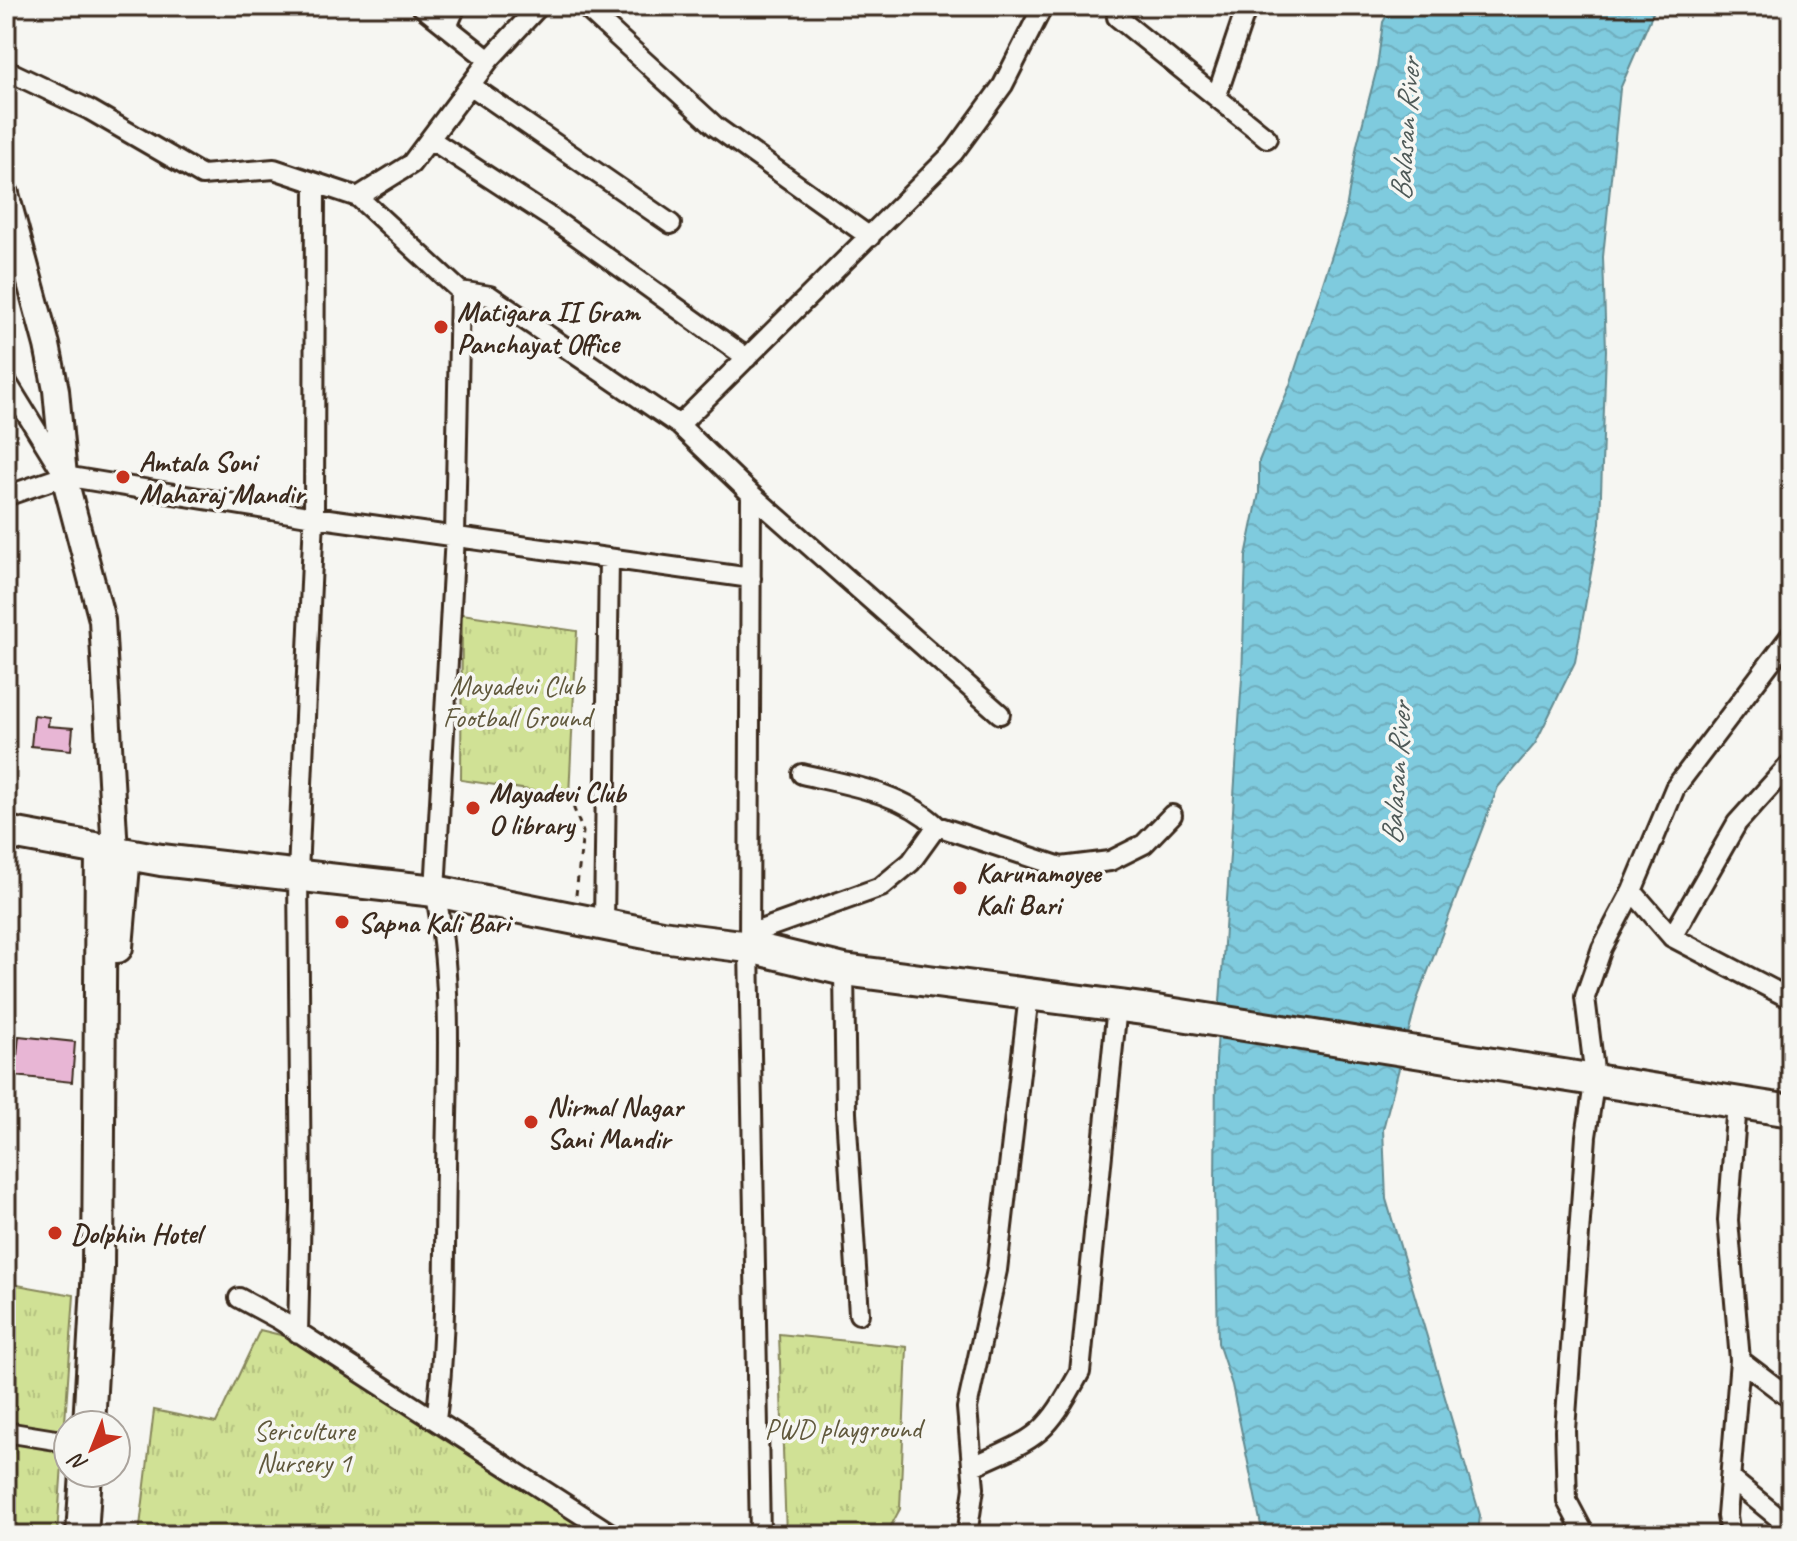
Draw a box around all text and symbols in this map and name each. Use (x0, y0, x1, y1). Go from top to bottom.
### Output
water label: Balasan River (1381, 54, 1429, 202)
place label: Matigara II Gram Panchayat Office (457, 294, 641, 361)
marker: Matigara II Gram Panchayat Office (432, 318, 450, 336)
place label: Amtala Soni Maharaj Mandir (139, 444, 307, 511)
marker: Amtala Soni Maharaj Mandir (114, 468, 132, 486)
park label: Mayadevi Club Football Ground (443, 668, 595, 735)
water label: Balasan River (1372, 698, 1420, 846)
place label: Mayadevi Club O library (489, 775, 627, 843)
marker: Mayadevi Club O library (464, 799, 482, 817)
place label: Karunamoyee Kali Bari (976, 855, 1103, 922)
marker: Karunamoyee Kali Bari (951, 879, 969, 897)
place label: Sapna Kali Bari (358, 905, 513, 940)
marker: Sapna Kali Bari (333, 913, 351, 931)
place label: Nirmal Nagar Sani Mandir (547, 1089, 686, 1156)
marker: Nirmal Nagar Sani Mandir (522, 1113, 540, 1131)
place label: Dolphin Hotel (71, 1216, 206, 1251)
marker: Dolphin Hotel (46, 1224, 64, 1242)
north arrow (52, 1409, 132, 1489)
park label: PWD playground (764, 1411, 926, 1446)
park label: Sericulture Nursery 1 (253, 1413, 356, 1480)
text: N (62, 1446, 94, 1478)

